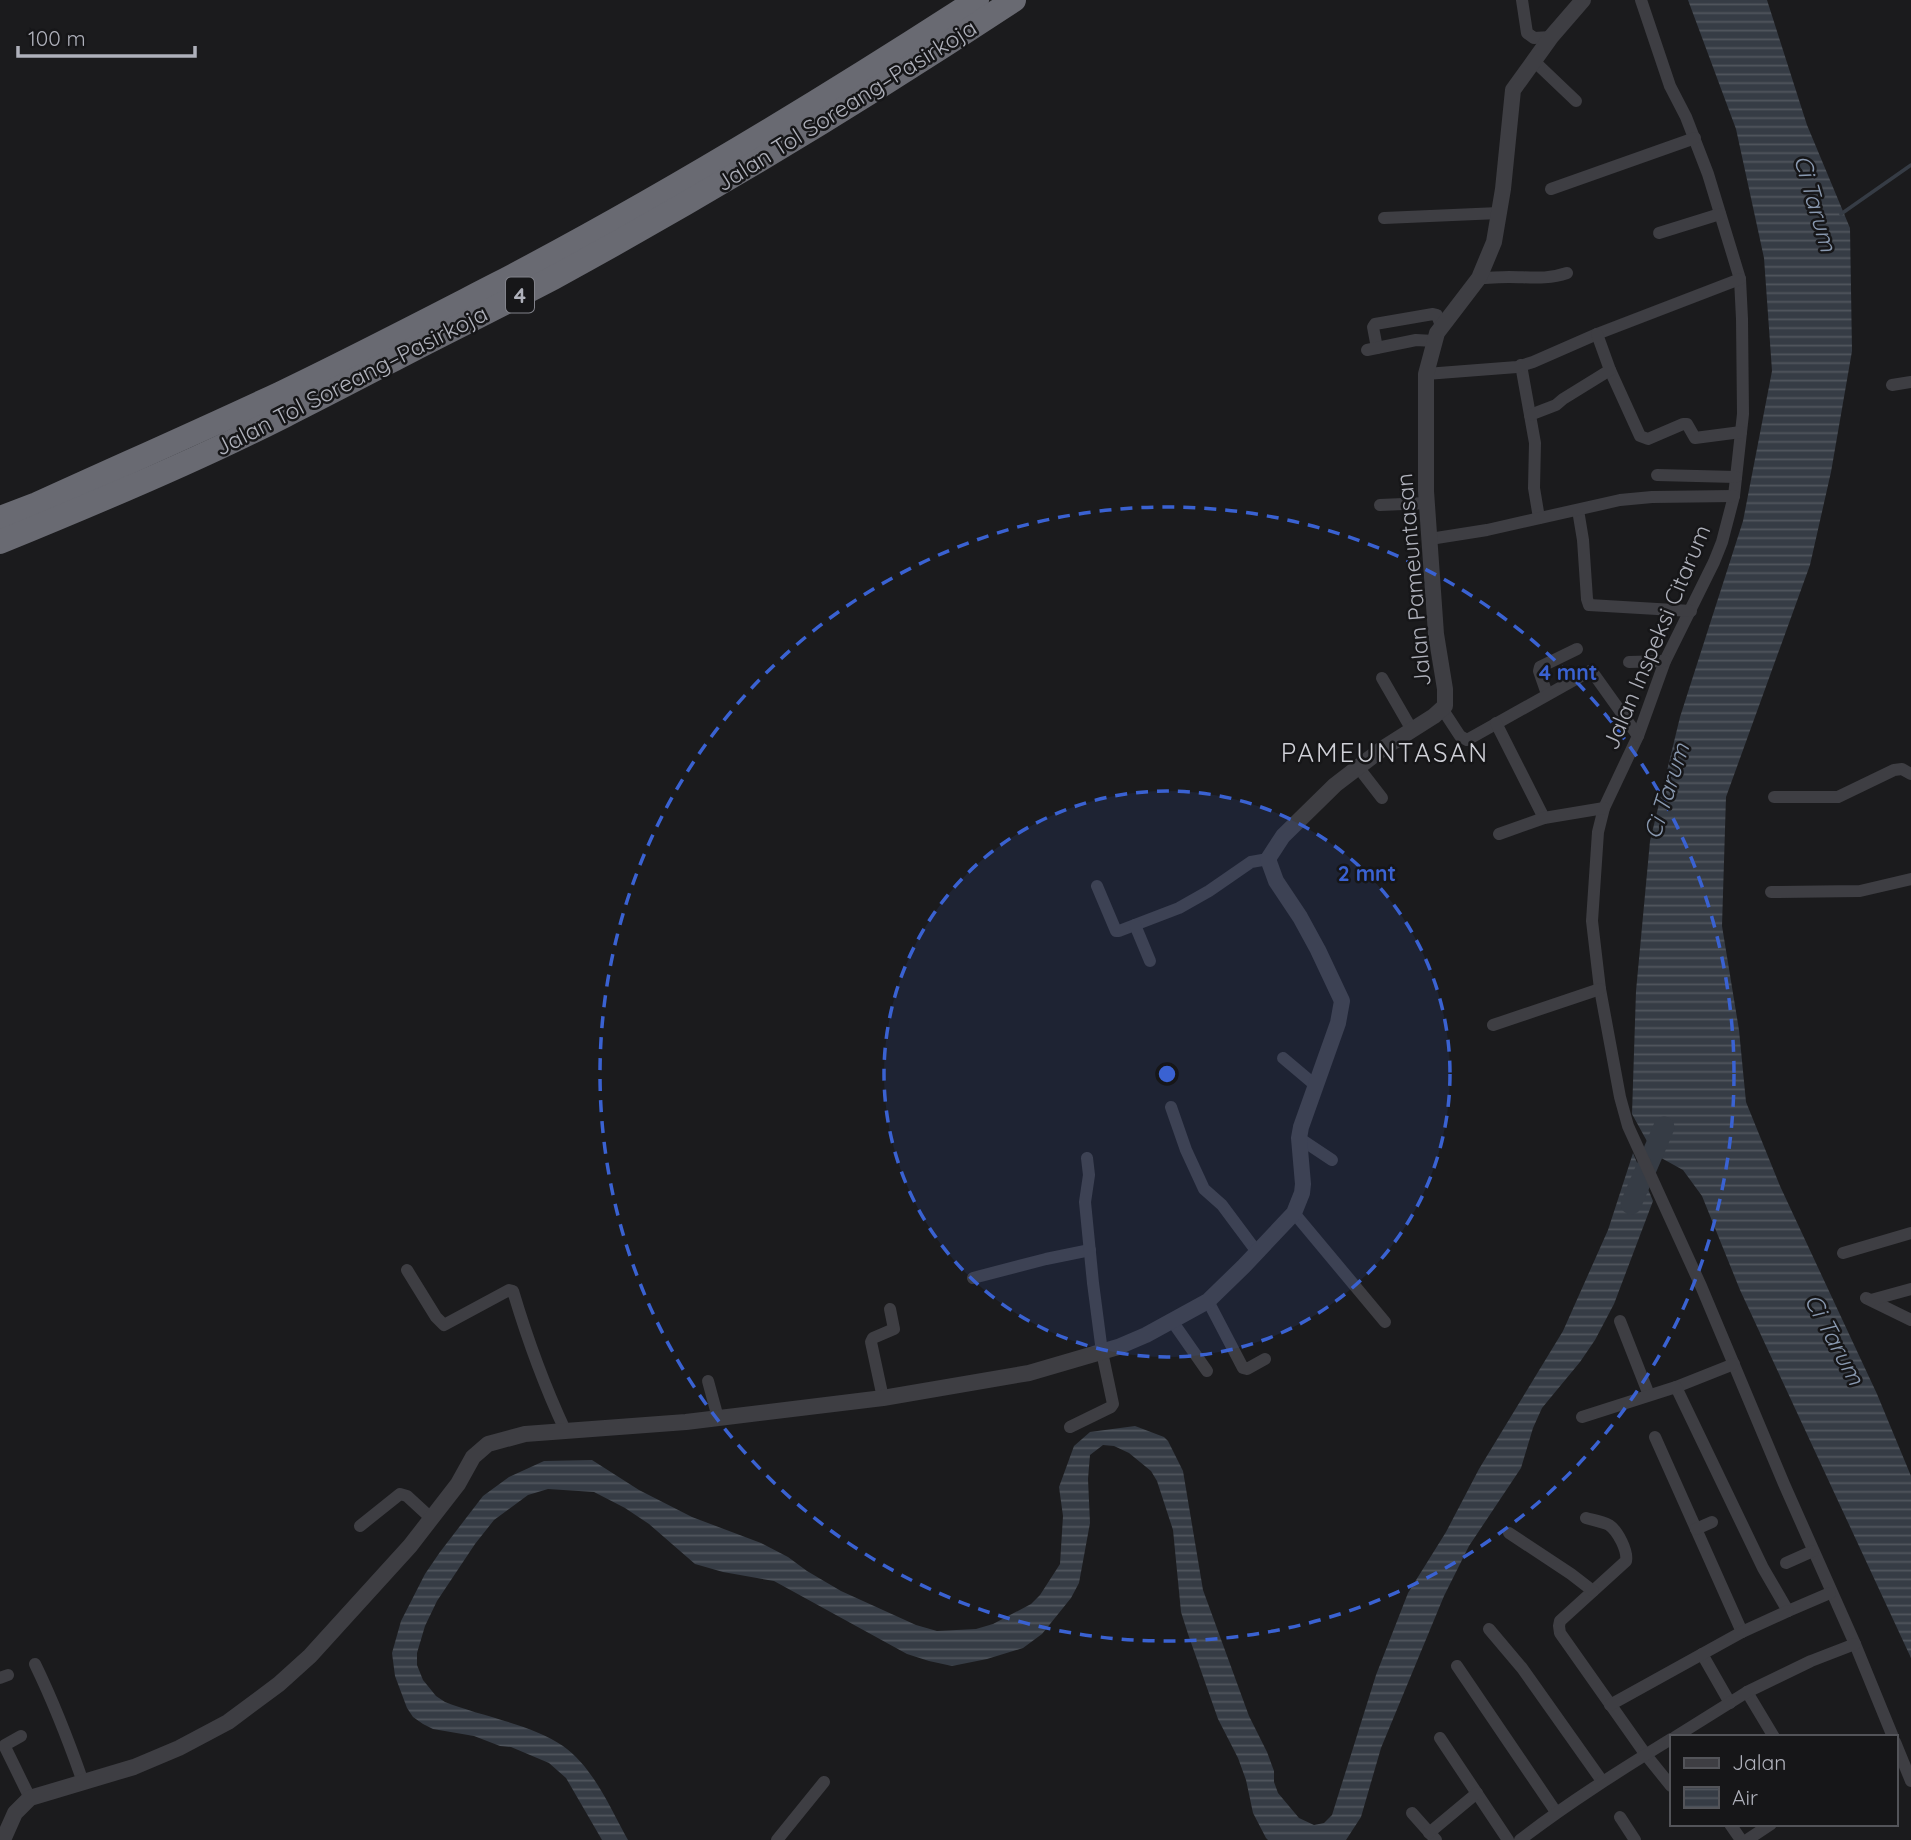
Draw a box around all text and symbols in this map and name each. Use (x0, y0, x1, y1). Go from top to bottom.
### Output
street label: Jalan Tol Soreang–Pasirkoja (710, 13, 982, 197)
scale bar (18, 14, 194, 58)
text: 100 m (28, 25, 86, 51)
water label: Ci Tarum (1788, 151, 1844, 256)
road number: 4 (506, 278, 534, 312)
street label: Jalan Tol Soreang–Pasirkoja (210, 299, 492, 461)
street label: Jalan Pameuntasan (1389, 472, 1437, 688)
street label: Jalan Inspeksi Citarum (1595, 520, 1717, 754)
text: 4 mnt (1539, 659, 1597, 685)
district label: PAMEUNTASAN (1281, 736, 1489, 769)
water label: Ci Tarum (1636, 738, 1696, 843)
text: 2 mnt (1338, 860, 1396, 886)
centre of rings (1155, 1062, 1179, 1086)
water label: Ci Tarum (1799, 1288, 1872, 1391)
legend (1670, 1735, 1897, 1826)
text: Jalan (1732, 1749, 1786, 1775)
text: Air (1732, 1784, 1758, 1810)

